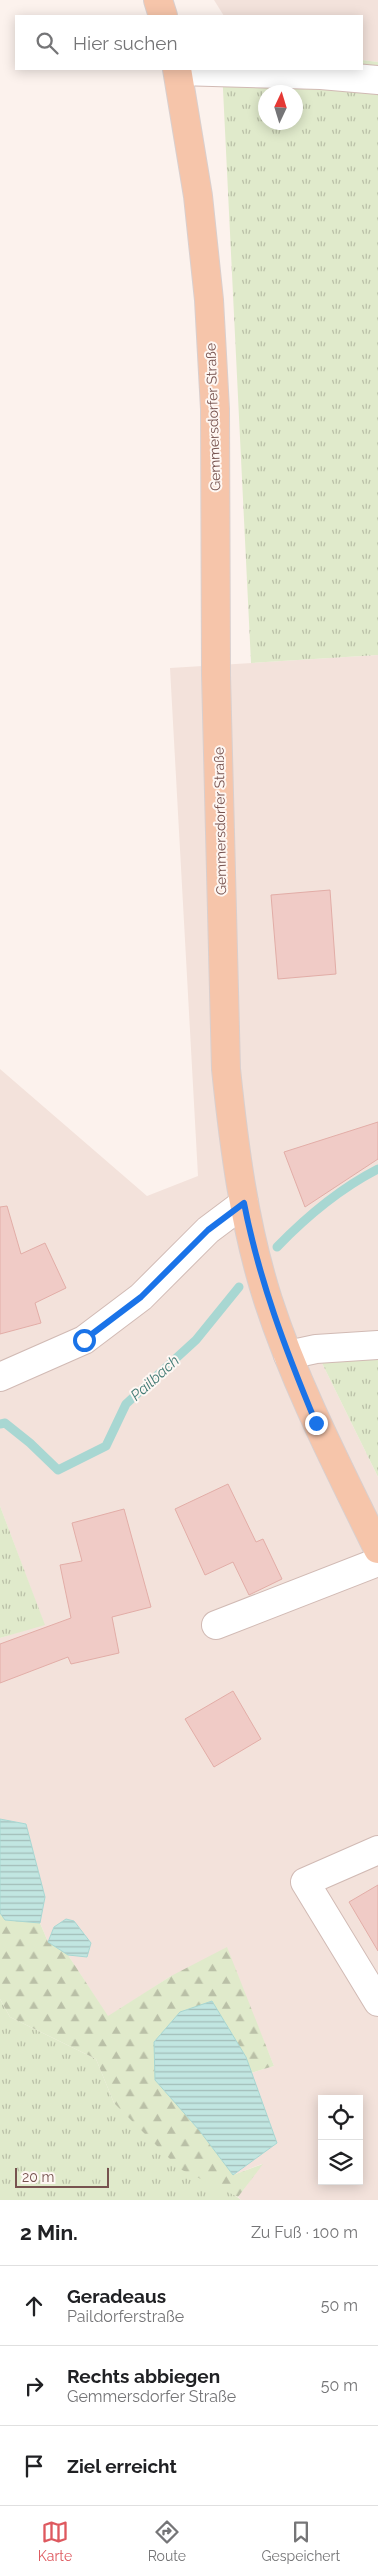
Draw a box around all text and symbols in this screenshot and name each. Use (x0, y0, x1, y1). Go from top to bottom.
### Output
search box (15, 15, 363, 70)
icon: search (33, 29, 61, 57)
text: Hier suchen (73, 32, 178, 54)
north arrow (258, 85, 303, 130)
street label: Gemmersdorfer Straße (202, 343, 224, 491)
street label: Gemmersdorfer Straße (211, 747, 229, 895)
route start (73, 1329, 96, 1352)
water label: Pailbach (127, 1352, 183, 1404)
route end (305, 1412, 328, 1435)
map controls (318, 2095, 363, 2185)
button: locate (318, 2095, 363, 2140)
button: layers (318, 2140, 363, 2185)
scale bar (15, 2165, 109, 2188)
text: 20 m (22, 2169, 54, 2185)
text: 2 Min. (20, 2220, 78, 2245)
text: Zu Fuß · 100 m (251, 2223, 358, 2242)
text: Geradeaus (67, 2285, 166, 2307)
icon: ahead (20, 2292, 48, 2320)
text: 50 m (321, 2296, 358, 2315)
text: Paildorferstraße (67, 2307, 184, 2326)
text: Rechts abbiegen (67, 2365, 220, 2387)
icon: right (20, 2372, 48, 2400)
text: 50 m (321, 2376, 358, 2395)
text: Gemmersdorfer Straße (67, 2387, 236, 2406)
icon: arrive (20, 2452, 48, 2480)
text: Ziel erreicht (67, 2455, 177, 2477)
tab: Karte (38, 2518, 72, 2564)
tab: Route (148, 2518, 186, 2564)
tab: Gespeichert (262, 2518, 340, 2564)

